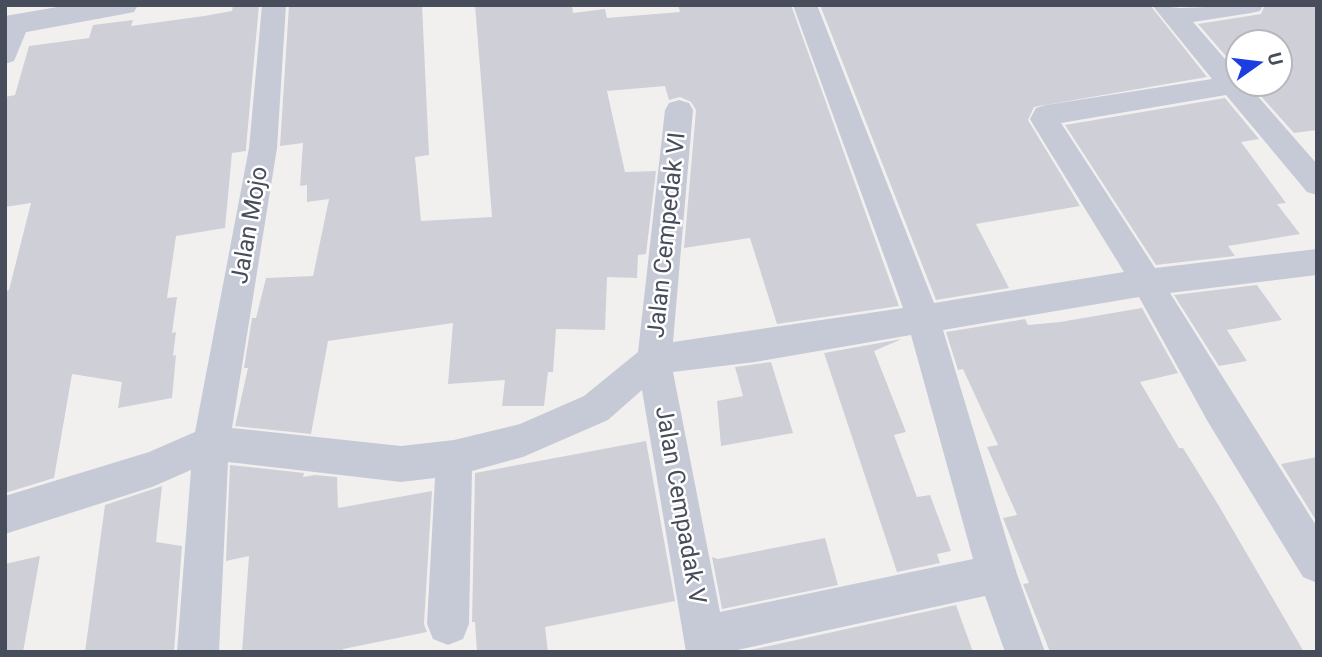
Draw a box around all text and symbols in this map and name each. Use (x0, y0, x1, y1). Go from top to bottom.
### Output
north arrow (1224, 28, 1294, 98)
text: U (1262, 50, 1288, 68)
street label: Jalan Cempedak VI (641, 131, 691, 339)
street label: Jalan Mojo (225, 164, 273, 286)
street label: Jalan Cempadak V (650, 404, 712, 606)

